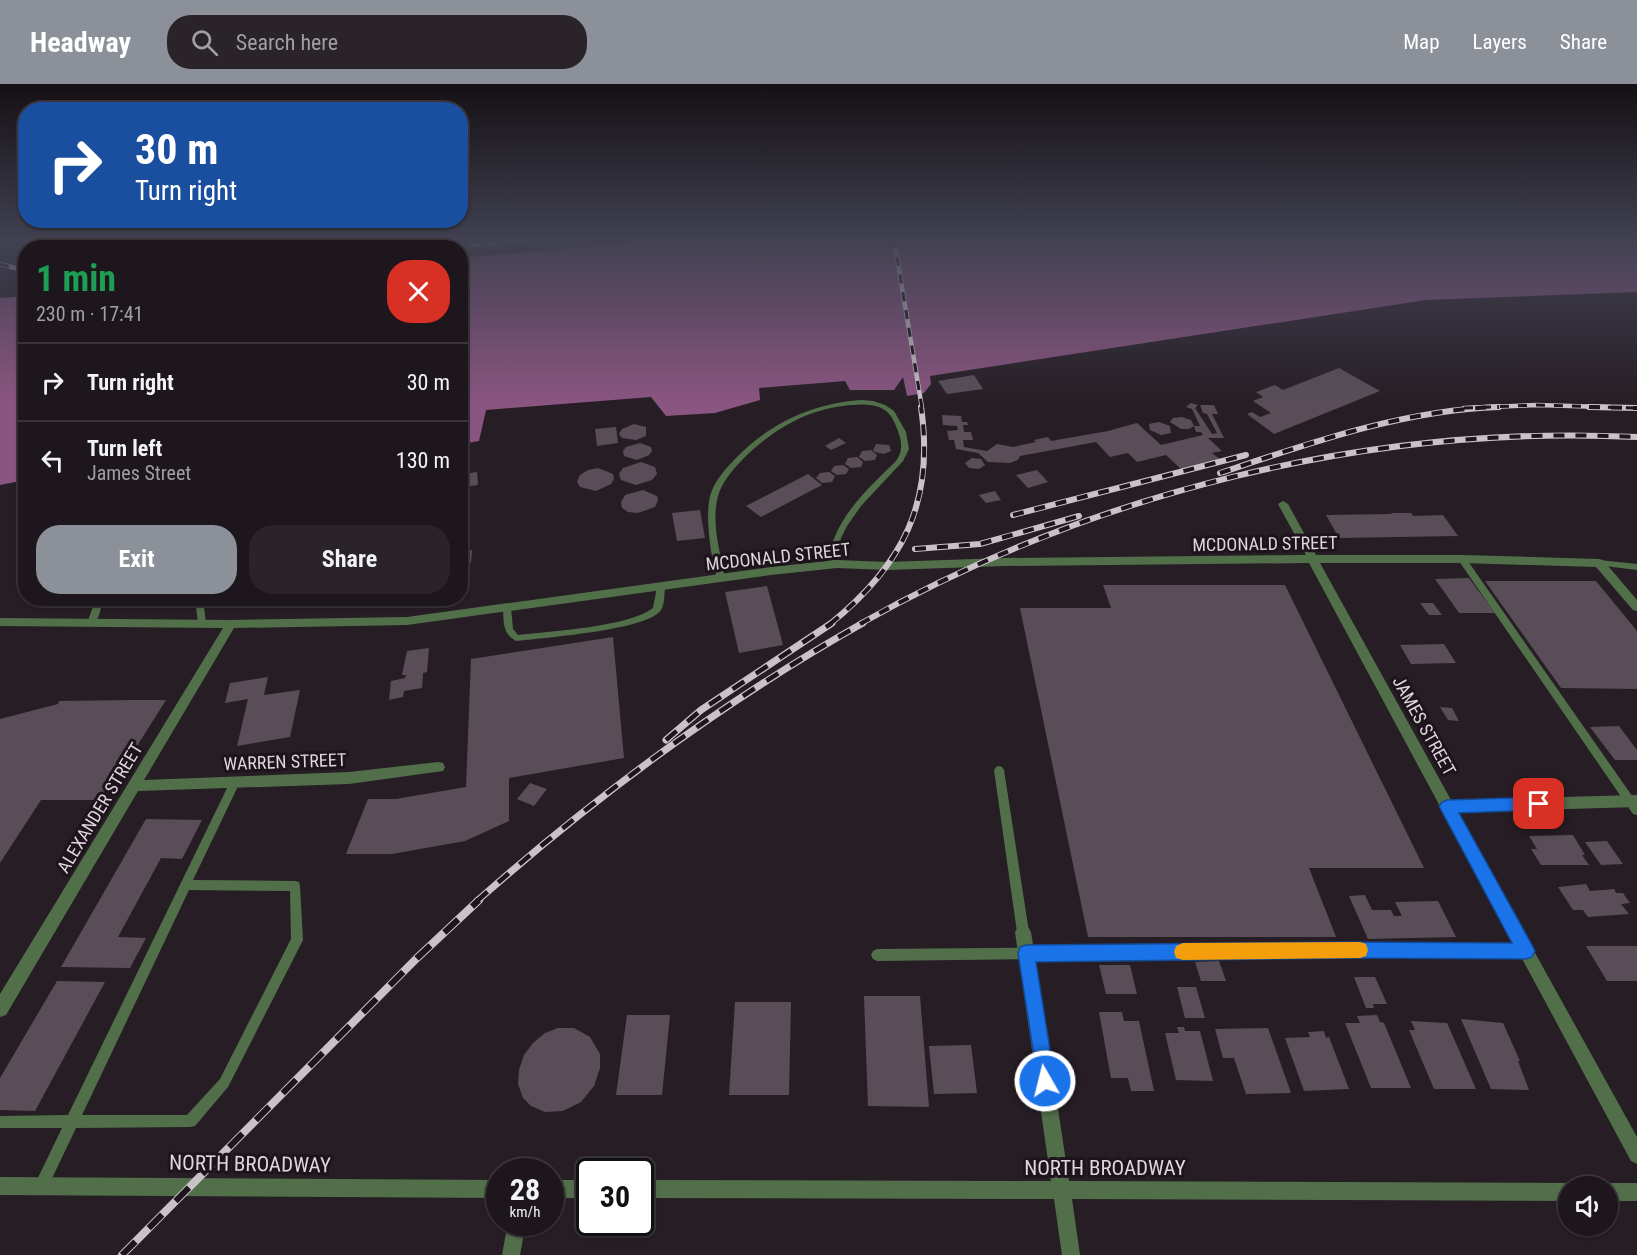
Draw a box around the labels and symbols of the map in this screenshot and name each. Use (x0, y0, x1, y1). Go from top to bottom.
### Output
street label: MCDONALD STREET (1192, 532, 1338, 555)
street label: MCDONALD STREET (705, 538, 851, 575)
street label: JAMES STREET (1388, 672, 1460, 779)
street label: ALEXANDER STREET (52, 739, 147, 877)
street label: WARREN STREET (223, 749, 347, 774)
pin (1513, 778, 1564, 829)
position arrow (1013, 1049, 1077, 1113)
street label: NORTH BROADWAY (169, 1151, 331, 1177)
street label: NORTH BROADWAY (1024, 1156, 1186, 1180)
speed limit sign: 30 (576, 1158, 654, 1236)

